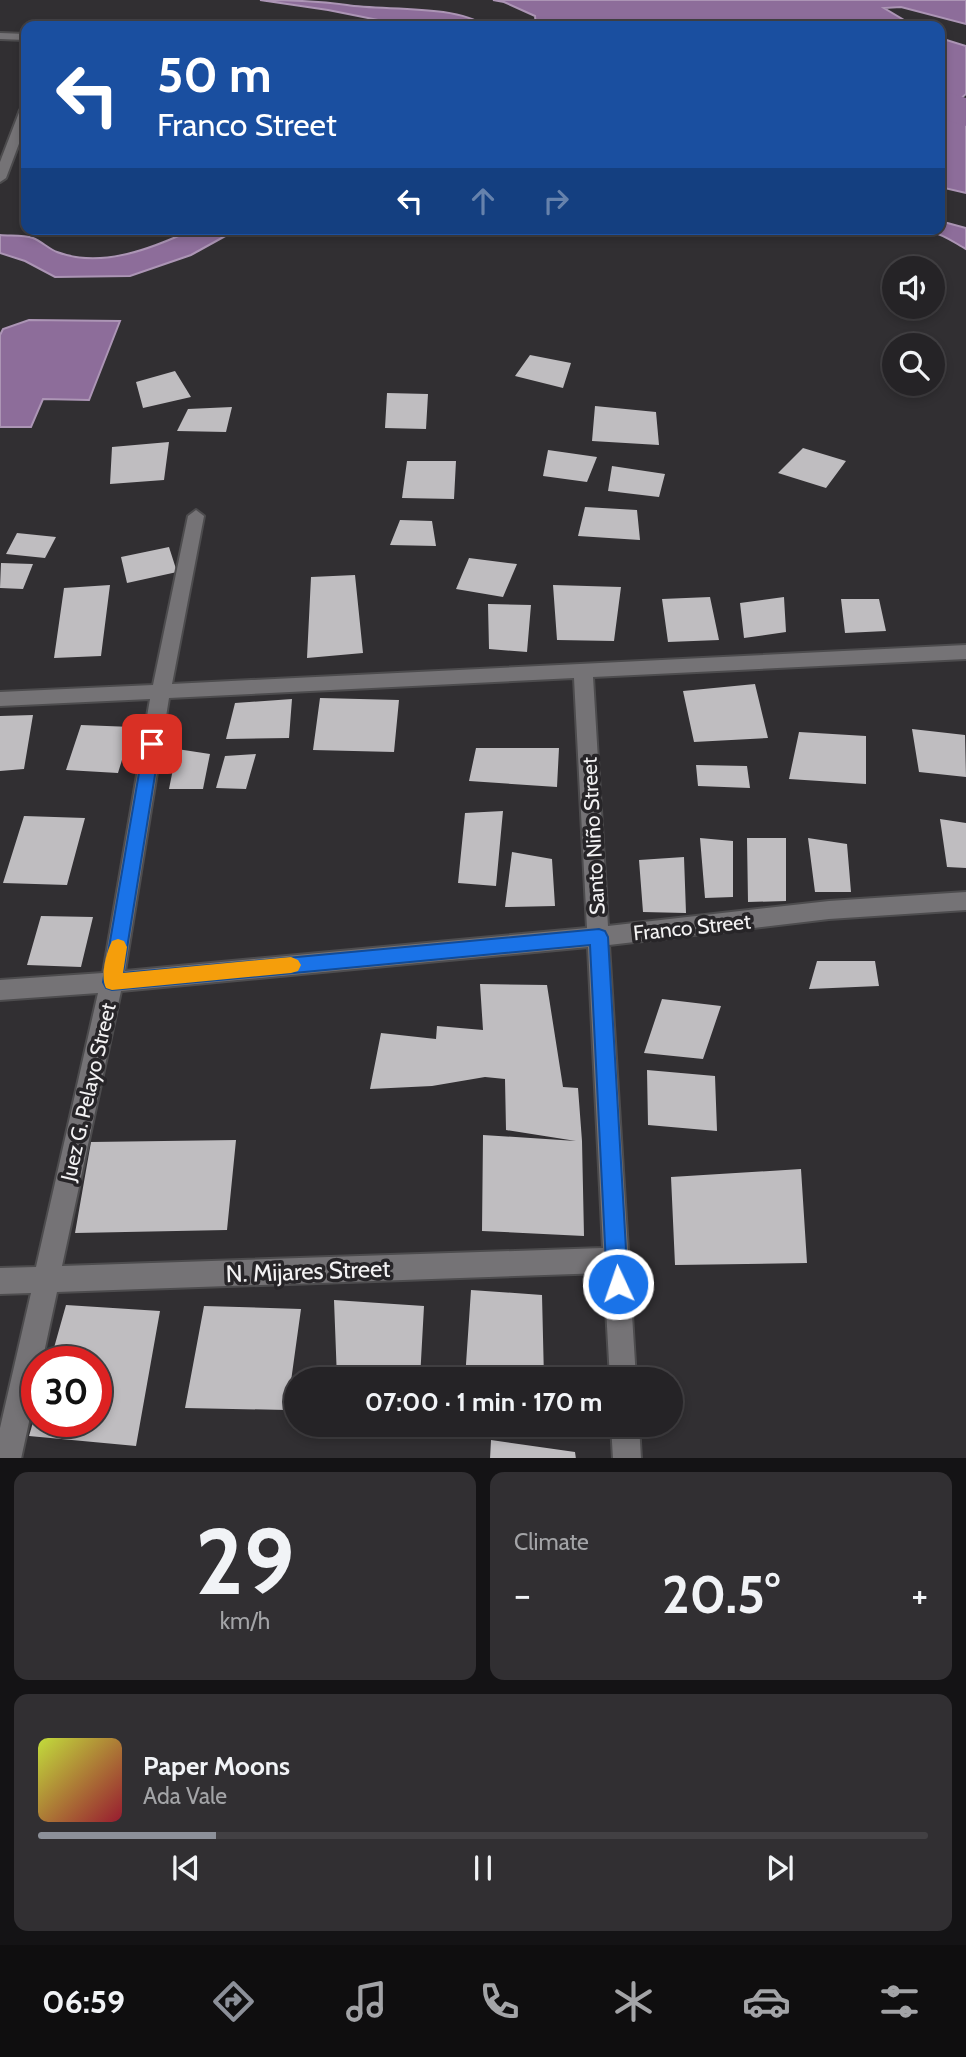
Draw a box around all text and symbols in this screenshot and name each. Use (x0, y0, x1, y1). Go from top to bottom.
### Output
text: 50 m (157, 45, 272, 104)
icon: left (42, 49, 133, 140)
text: Franco Street (157, 105, 337, 144)
icon: left (391, 182, 429, 220)
icon: ahead (464, 182, 502, 220)
icon: right (537, 182, 575, 220)
map controls (882, 256, 945, 396)
button: sound (882, 256, 945, 319)
button: search (882, 333, 945, 396)
pin (122, 714, 182, 774)
icon: arrive (133, 725, 171, 763)
street label: Santo Niño Street (576, 756, 610, 916)
street label: Franco Street (632, 908, 752, 946)
street label: Juez G. Pelayo Street (55, 1000, 121, 1185)
position arrow (581, 1247, 655, 1321)
street label: N. Mijares Street (225, 1254, 391, 1288)
speed limit sign: 30 (21, 1346, 112, 1437)
text: 07:00 · 1 min · 170 m (365, 1386, 602, 1418)
text: 29 (195, 1506, 295, 1617)
text: Climate (514, 1528, 589, 1556)
text: 20.5° (662, 1563, 780, 1626)
text: − (514, 1571, 531, 1618)
text: + (911, 1571, 928, 1618)
text: km/h (220, 1607, 270, 1635)
text: Paper Moons (143, 1750, 290, 1782)
text: Ada Vale (143, 1782, 227, 1810)
icon: previous (167, 1849, 205, 1887)
icon: pause (464, 1849, 502, 1887)
icon: next (761, 1849, 799, 1887)
icon: directions (209, 1977, 258, 2026)
icon: music (342, 1977, 391, 2026)
icon: phone (475, 1977, 524, 2026)
icon: climate (609, 1977, 658, 2026)
icon: car (742, 1977, 791, 2026)
icon: filters (875, 1977, 924, 2026)
text: 06:59 (42, 1982, 125, 2021)

